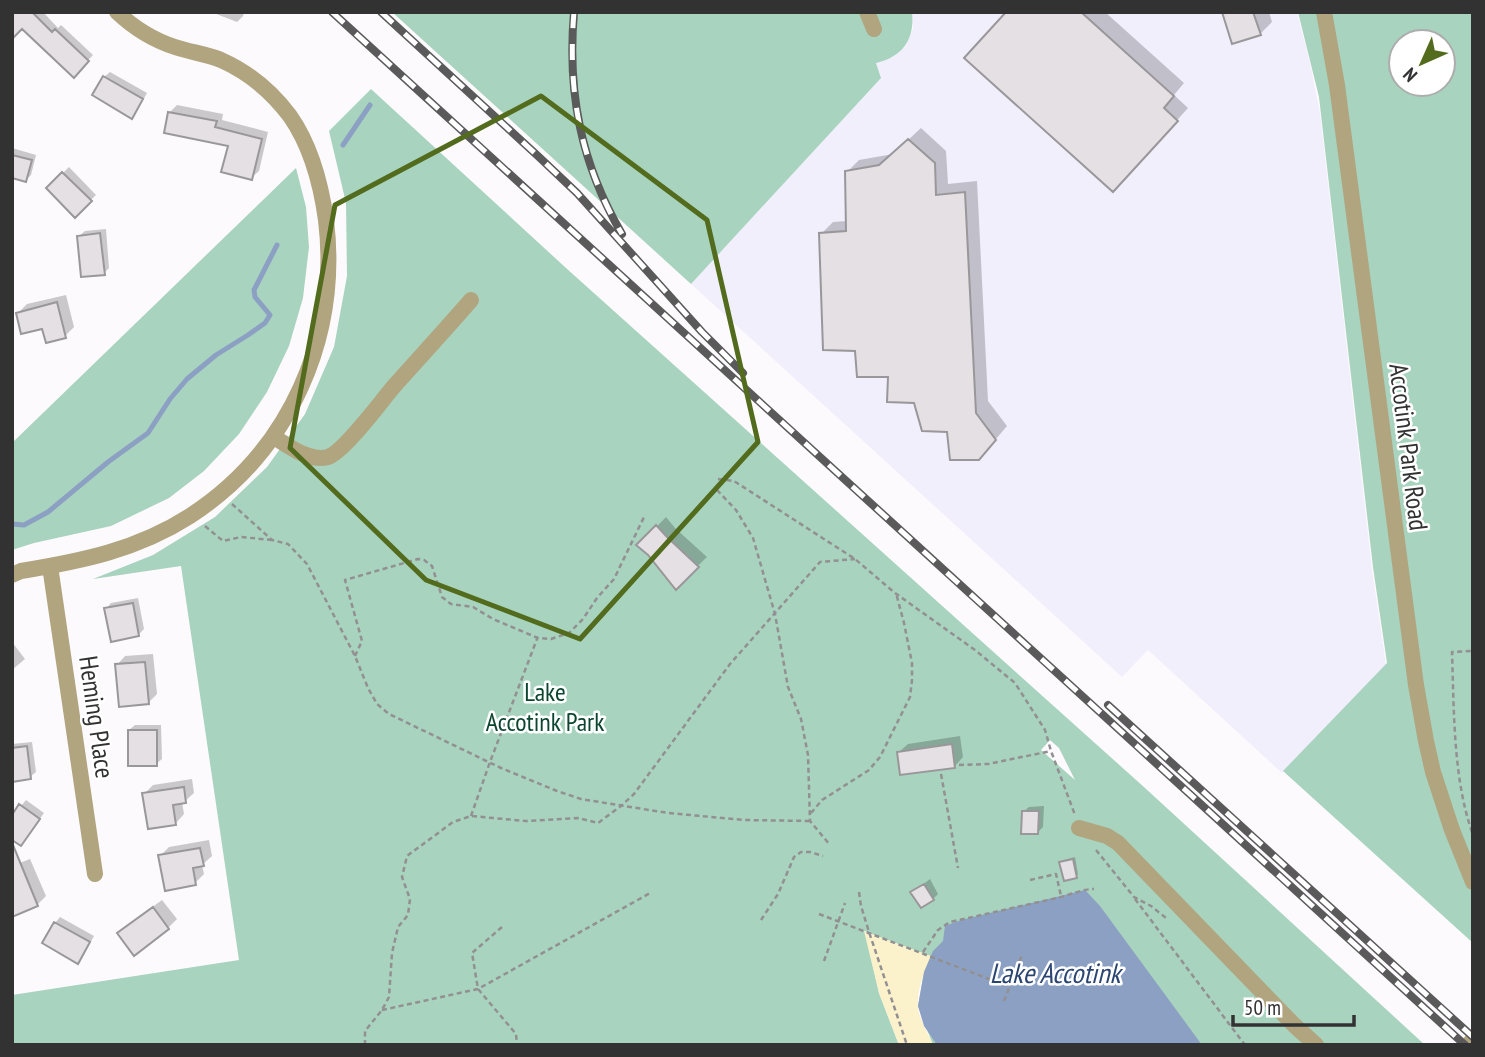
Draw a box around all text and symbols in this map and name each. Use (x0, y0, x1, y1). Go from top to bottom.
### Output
north arrow (1387, 28, 1457, 98)
text: N (1398, 63, 1422, 87)
street label: Accotink Park Road (1382, 362, 1436, 532)
street label: Heming Place (72, 654, 122, 780)
park label: Lake Accotink Park (486, 675, 604, 738)
water label: Lake Accotink (990, 954, 1123, 991)
scale bar (1233, 984, 1354, 1028)
text: 50 m (1244, 994, 1281, 1021)

